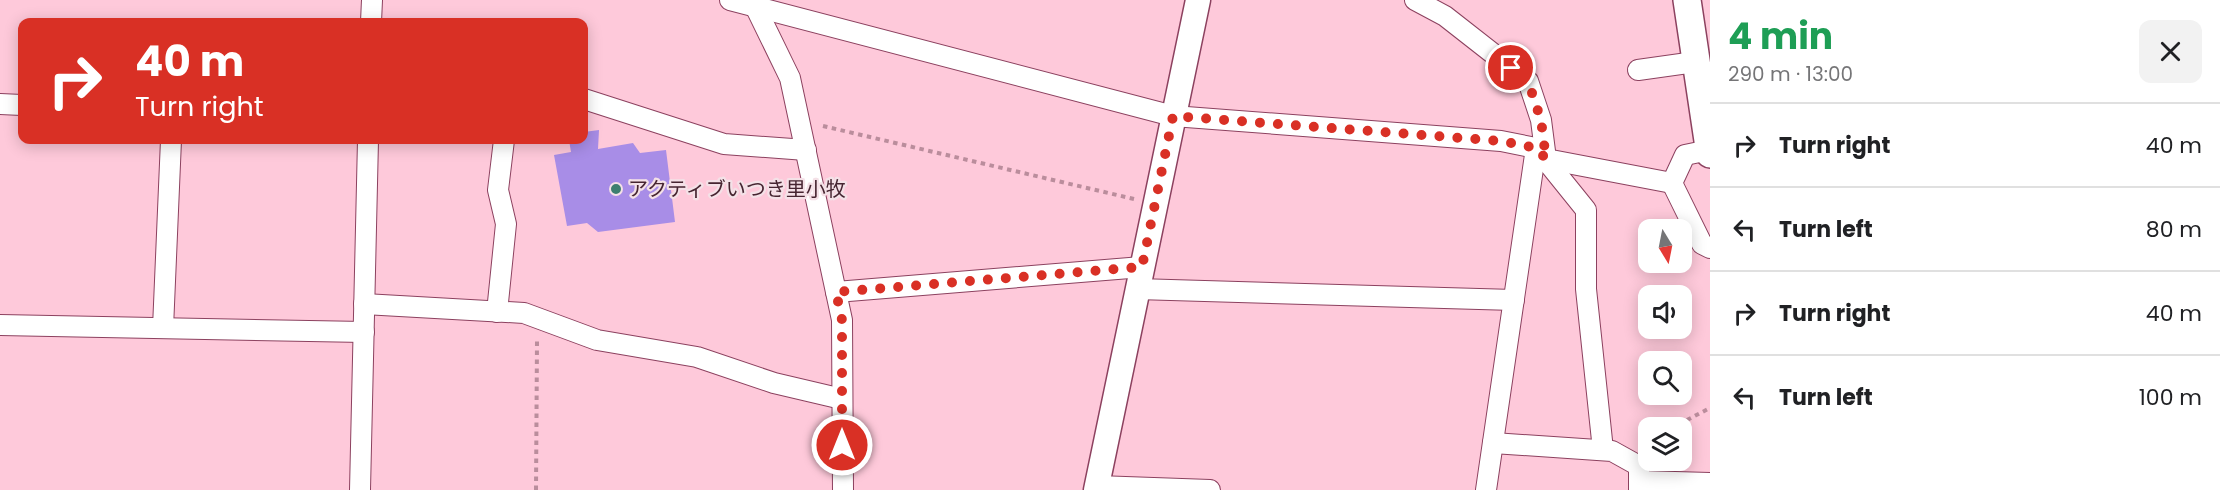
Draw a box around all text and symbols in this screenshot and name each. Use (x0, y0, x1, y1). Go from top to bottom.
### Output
text: 4 min (1728, 11, 1833, 62)
button: close (2139, 20, 2202, 83)
text: 40 m (135, 32, 244, 91)
icon: right (36, 42, 114, 120)
pin (1485, 42, 1536, 93)
icon: arrive (1494, 51, 1527, 84)
text: 290 m · 13:00 (1728, 60, 1853, 88)
text: Turn right (135, 88, 264, 125)
icon: right (1728, 129, 1761, 162)
text: Turn right (1779, 130, 1890, 161)
text: 40 m (2146, 130, 2202, 161)
place label: アクティブいつき里小牧 (628, 175, 846, 203)
marker: アクティブいつき里小牧 (609, 182, 623, 196)
icon: left (1728, 213, 1761, 246)
text: Turn left (1779, 214, 1873, 245)
text: 80 m (2146, 214, 2202, 245)
north arrow (1638, 219, 1692, 273)
map controls (1638, 219, 1692, 471)
button: sound (1638, 285, 1692, 339)
icon: right (1728, 297, 1761, 330)
text: Turn right (1779, 298, 1890, 329)
text: 40 m (2146, 298, 2202, 329)
button: search (1638, 351, 1692, 405)
icon: left (1728, 381, 1761, 414)
text: Turn left (1779, 382, 1873, 413)
text: 100 m (2139, 382, 2202, 413)
position arrow (810, 413, 874, 477)
button: layers (1638, 417, 1692, 471)

